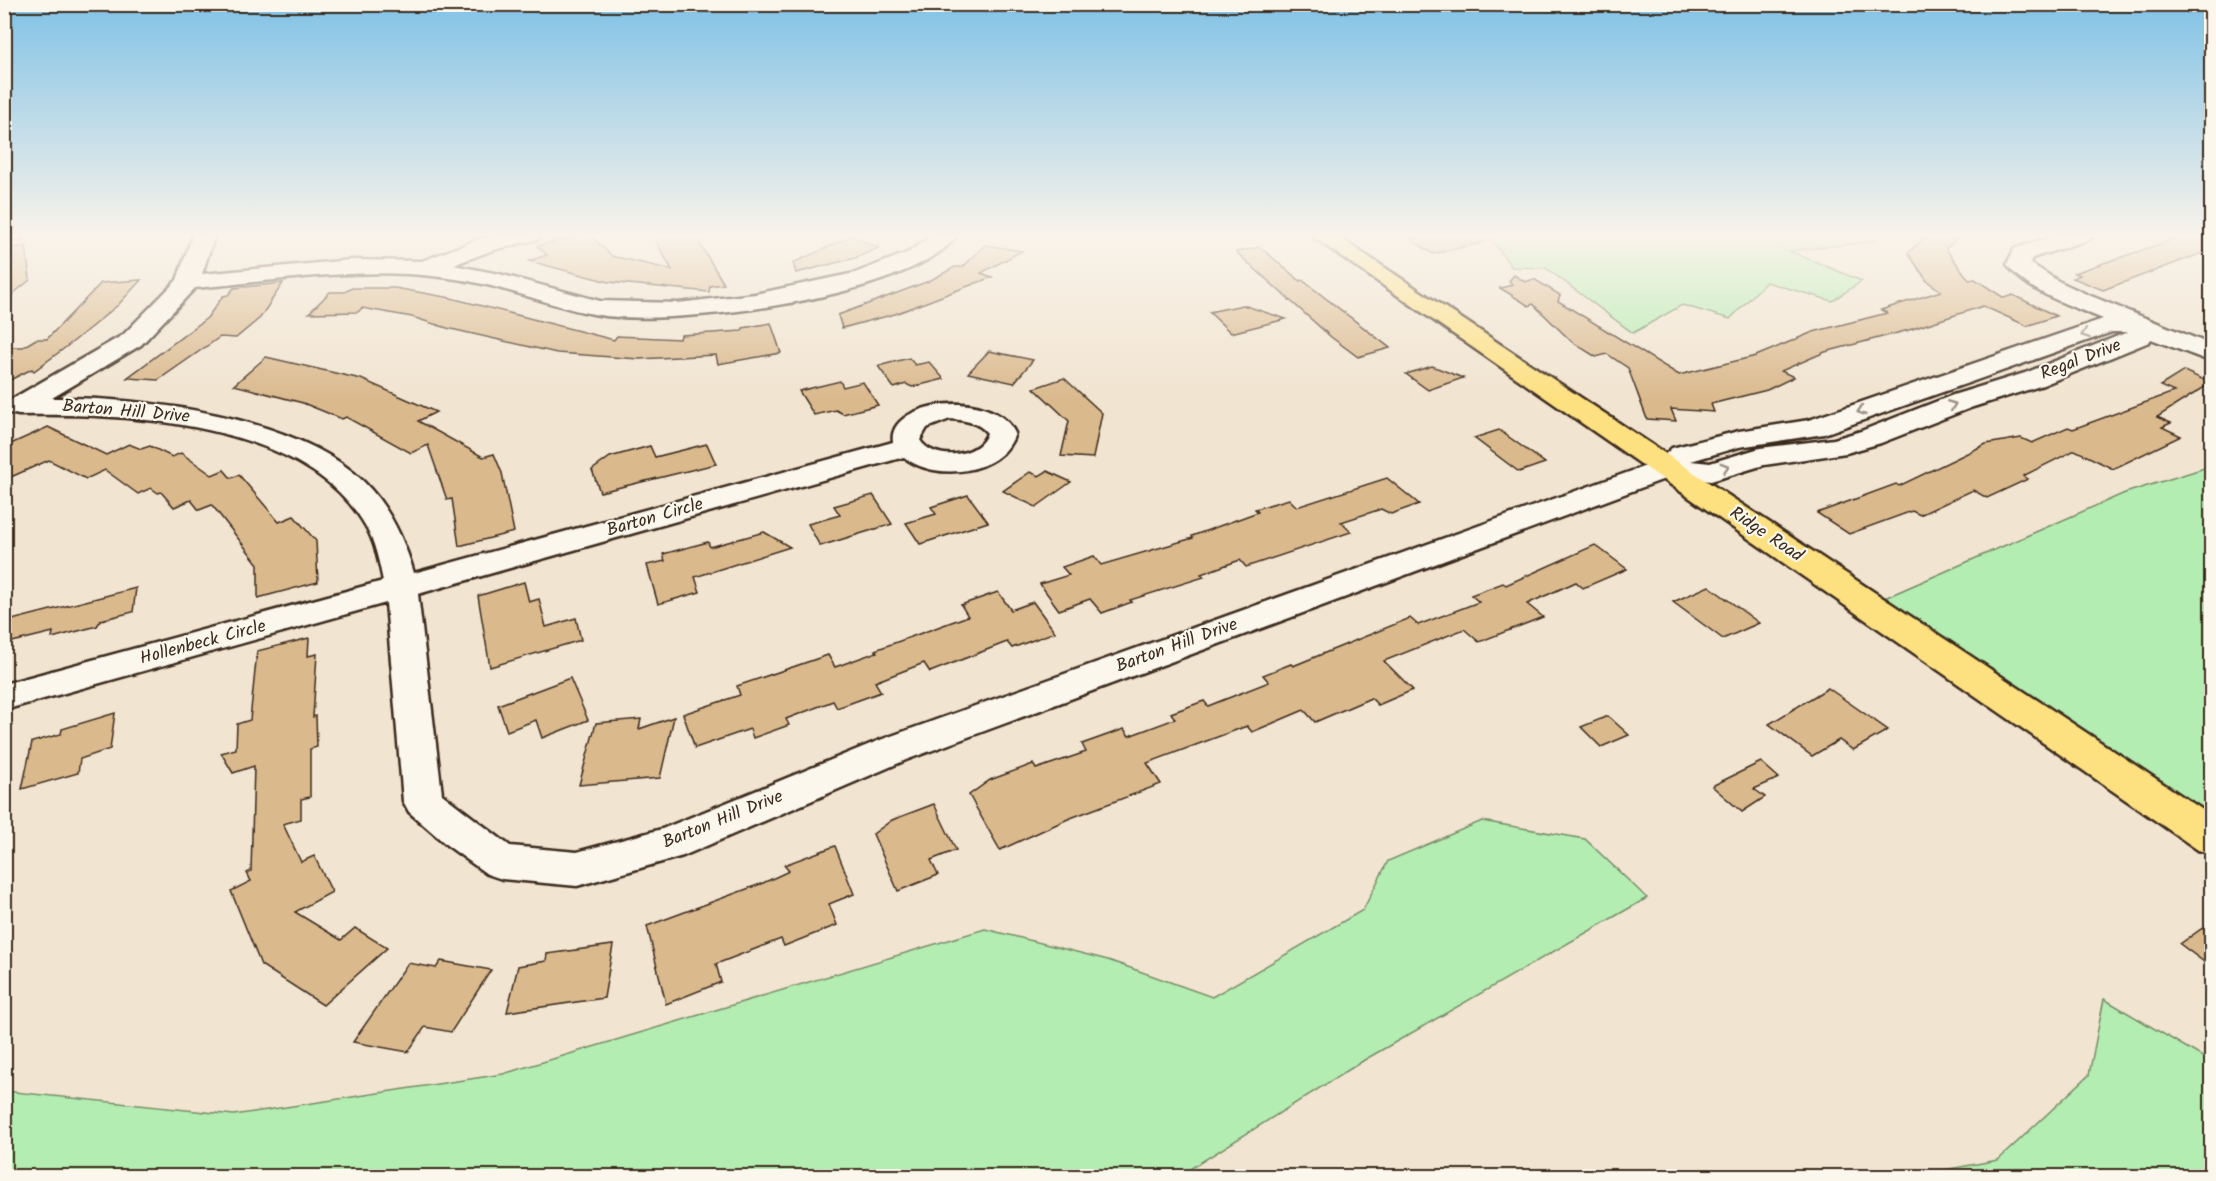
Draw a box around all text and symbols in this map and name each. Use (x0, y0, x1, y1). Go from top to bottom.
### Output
one-way arrow (2080, 326, 2091, 339)
street label: Regal Drive (2036, 331, 2126, 389)
street label: Barton Hill Drive (61, 392, 191, 432)
one-way arrow (1946, 400, 1957, 412)
one-way arrow (1856, 404, 1867, 417)
one-way arrow (1719, 462, 1730, 475)
street label: Barton Circle (603, 490, 707, 546)
street label: Ridge Road (1723, 500, 1810, 571)
street label: Barton Hill Drive (1112, 611, 1242, 681)
street label: Hollenbeck Circle (137, 612, 269, 674)
street label: Barton Hill Drive (658, 783, 788, 857)

